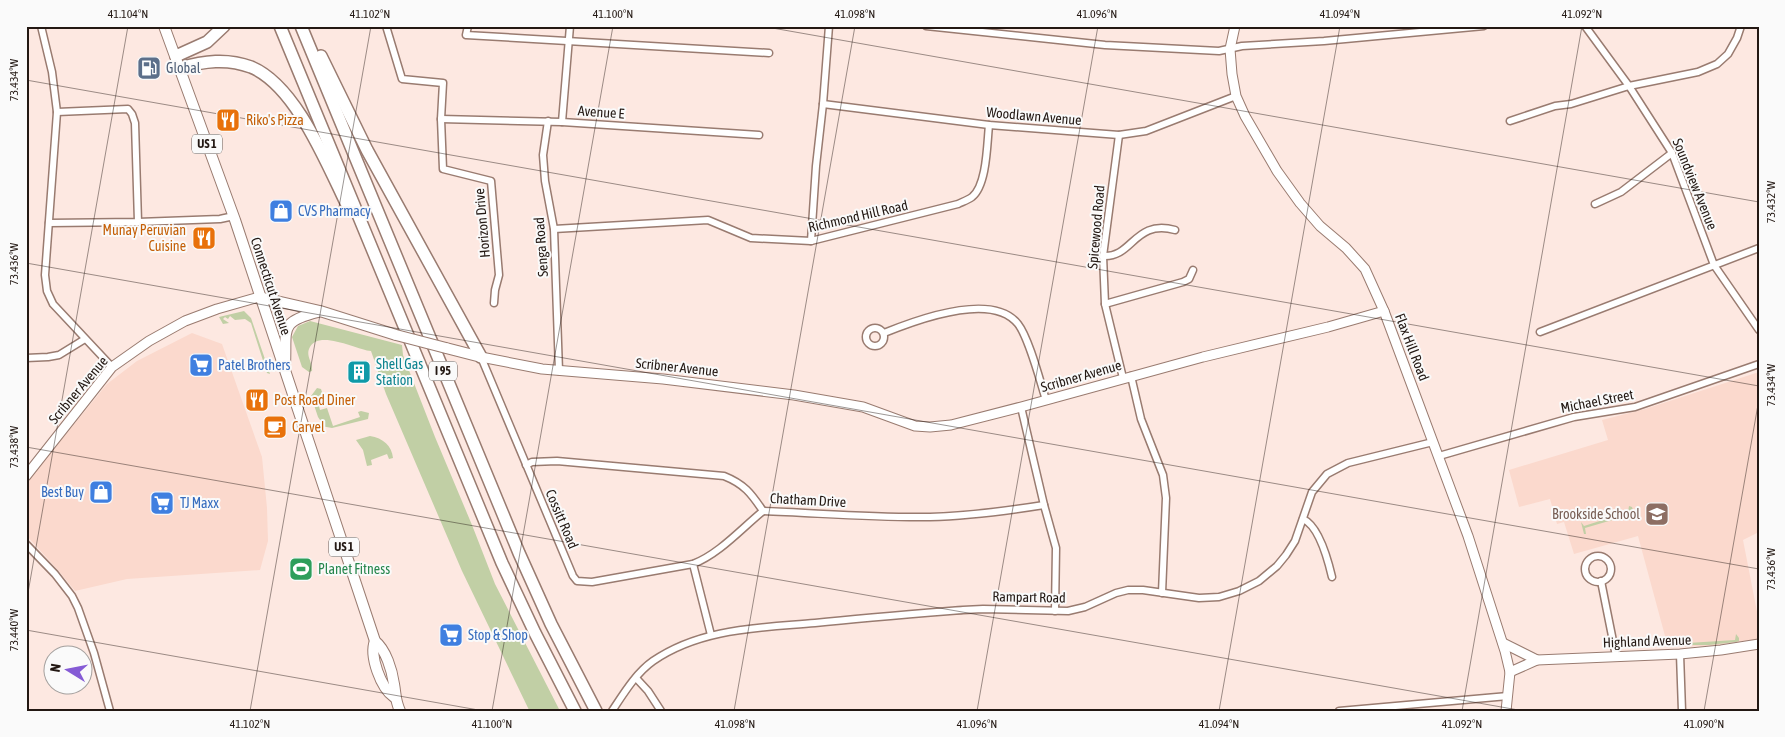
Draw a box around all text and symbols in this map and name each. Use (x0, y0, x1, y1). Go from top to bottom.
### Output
text: 41.104°N (108, 7, 148, 21)
text: 41.102°N (350, 7, 390, 21)
text: 41.100°N (593, 7, 633, 21)
text: 41.098°N (835, 7, 875, 21)
text: 41.096°N (1077, 7, 1117, 21)
text: 41.094°N (1320, 7, 1360, 21)
text: 41.092°N (1562, 7, 1602, 21)
fuel station icon: Global (136, 55, 162, 81)
text: 73.434°W (7, 59, 21, 101)
place label: Global (166, 60, 201, 76)
street label: Avenue E (577, 102, 625, 122)
street label: Woodlawn Avenue (986, 104, 1082, 128)
restaurant icon: Riko's Pizza (215, 107, 241, 133)
place label: Riko's Pizza (246, 112, 304, 128)
road number: US 1 (192, 134, 222, 154)
street label: Soundview Avenue (1669, 136, 1721, 232)
text: 73.432°W (1764, 181, 1778, 223)
street label: Spicewood Road (1084, 185, 1108, 269)
street label: Horizon Drive (471, 188, 493, 258)
street label: Richmond Hill Road (807, 197, 909, 235)
shop icon: CVS Pharmacy (268, 198, 294, 224)
place label: CVS Pharmacy (298, 203, 371, 219)
street label: Senga Road (531, 217, 551, 277)
place label: Munay Peruvian Cuisine (103, 222, 186, 254)
restaurant icon: Munay Peruvian Cuisine (191, 225, 217, 251)
street label: Connecticut Avenue (248, 235, 294, 337)
text: 73.436°W (7, 243, 21, 285)
street label: Flax Hill Road (1392, 311, 1432, 383)
supermarket icon: Patel Brothers (188, 352, 214, 378)
street label: Scribner Avenue (45, 353, 111, 427)
street label: Scribner Avenue (635, 355, 719, 379)
place label: Shell Gas Station (376, 356, 423, 388)
place label: Patel Brothers (218, 357, 291, 373)
street label: Scribner Avenue (1039, 357, 1123, 395)
building icon: Shell Gas Station (346, 359, 372, 385)
road number: I 95 (429, 362, 457, 381)
text: 73.434°W (1764, 364, 1778, 406)
street label: Michael Street (1559, 386, 1635, 416)
restaurant icon: Post Road Diner (244, 387, 270, 413)
place label: Post Road Diner (274, 392, 356, 408)
cafe icon: Carvel (262, 414, 288, 440)
place label: Carvel (292, 419, 325, 435)
text: 73.438°W (7, 426, 21, 468)
shop icon: Best Buy (88, 479, 114, 505)
place label: Best Buy (41, 484, 84, 500)
street label: Cossitt Road (542, 487, 582, 551)
supermarket icon: TJ Maxx (149, 490, 175, 516)
street label: Chatham Drive (770, 490, 846, 510)
place label: TJ Maxx (180, 495, 219, 511)
school or university icon: Brookside School (1644, 501, 1670, 527)
place label: Brookside School (1552, 506, 1640, 522)
road number: US 1 (329, 538, 359, 556)
text: 73.436°W (1764, 548, 1778, 590)
sports icon: Planet Fitness (288, 556, 314, 582)
place label: Planet Fitness (318, 561, 390, 577)
street label: Rampart Road (992, 588, 1066, 606)
text: 73.440°W (7, 609, 21, 651)
supermarket icon: Stop & Shop (438, 622, 464, 648)
place label: Stop & Shop (468, 627, 528, 643)
street label: Highland Avenue (1603, 631, 1691, 651)
north arrow (42, 644, 92, 694)
text: N (47, 662, 64, 673)
text: 41.102°N (230, 717, 270, 731)
text: 41.100°N (472, 717, 512, 731)
text: 41.098°N (715, 717, 755, 731)
text: 41.096°N (957, 717, 997, 731)
text: 41.094°N (1199, 717, 1239, 731)
text: 41.092°N (1442, 717, 1482, 731)
text: 41.090°N (1684, 717, 1724, 731)

